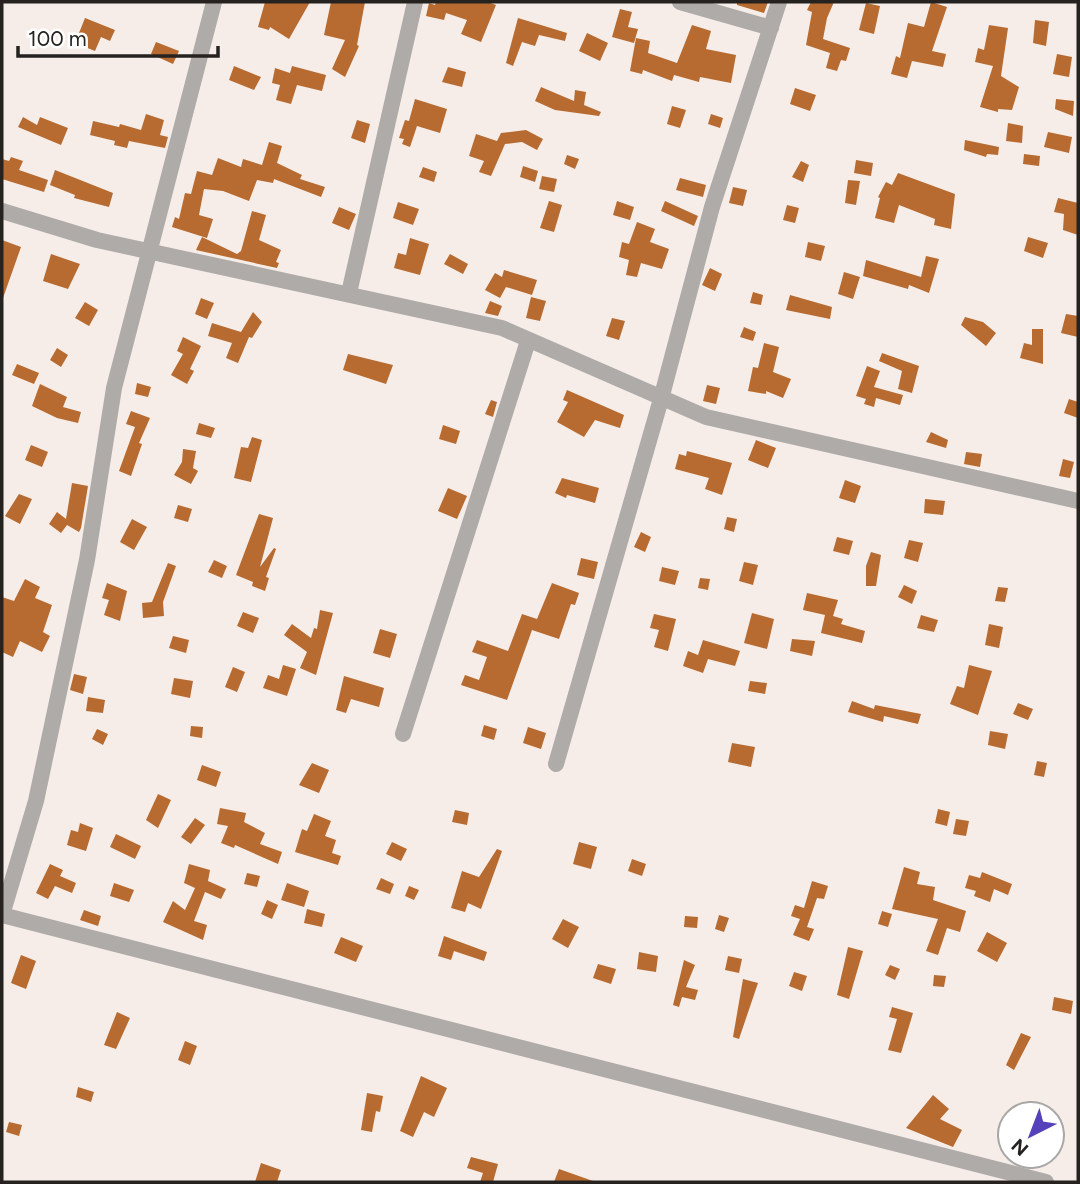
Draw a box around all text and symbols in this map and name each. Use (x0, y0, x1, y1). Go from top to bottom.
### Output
scale bar (18, 14, 217, 58)
text: 100 m (28, 26, 87, 51)
north arrow (996, 1100, 1066, 1170)
text: N (1007, 1134, 1033, 1161)

